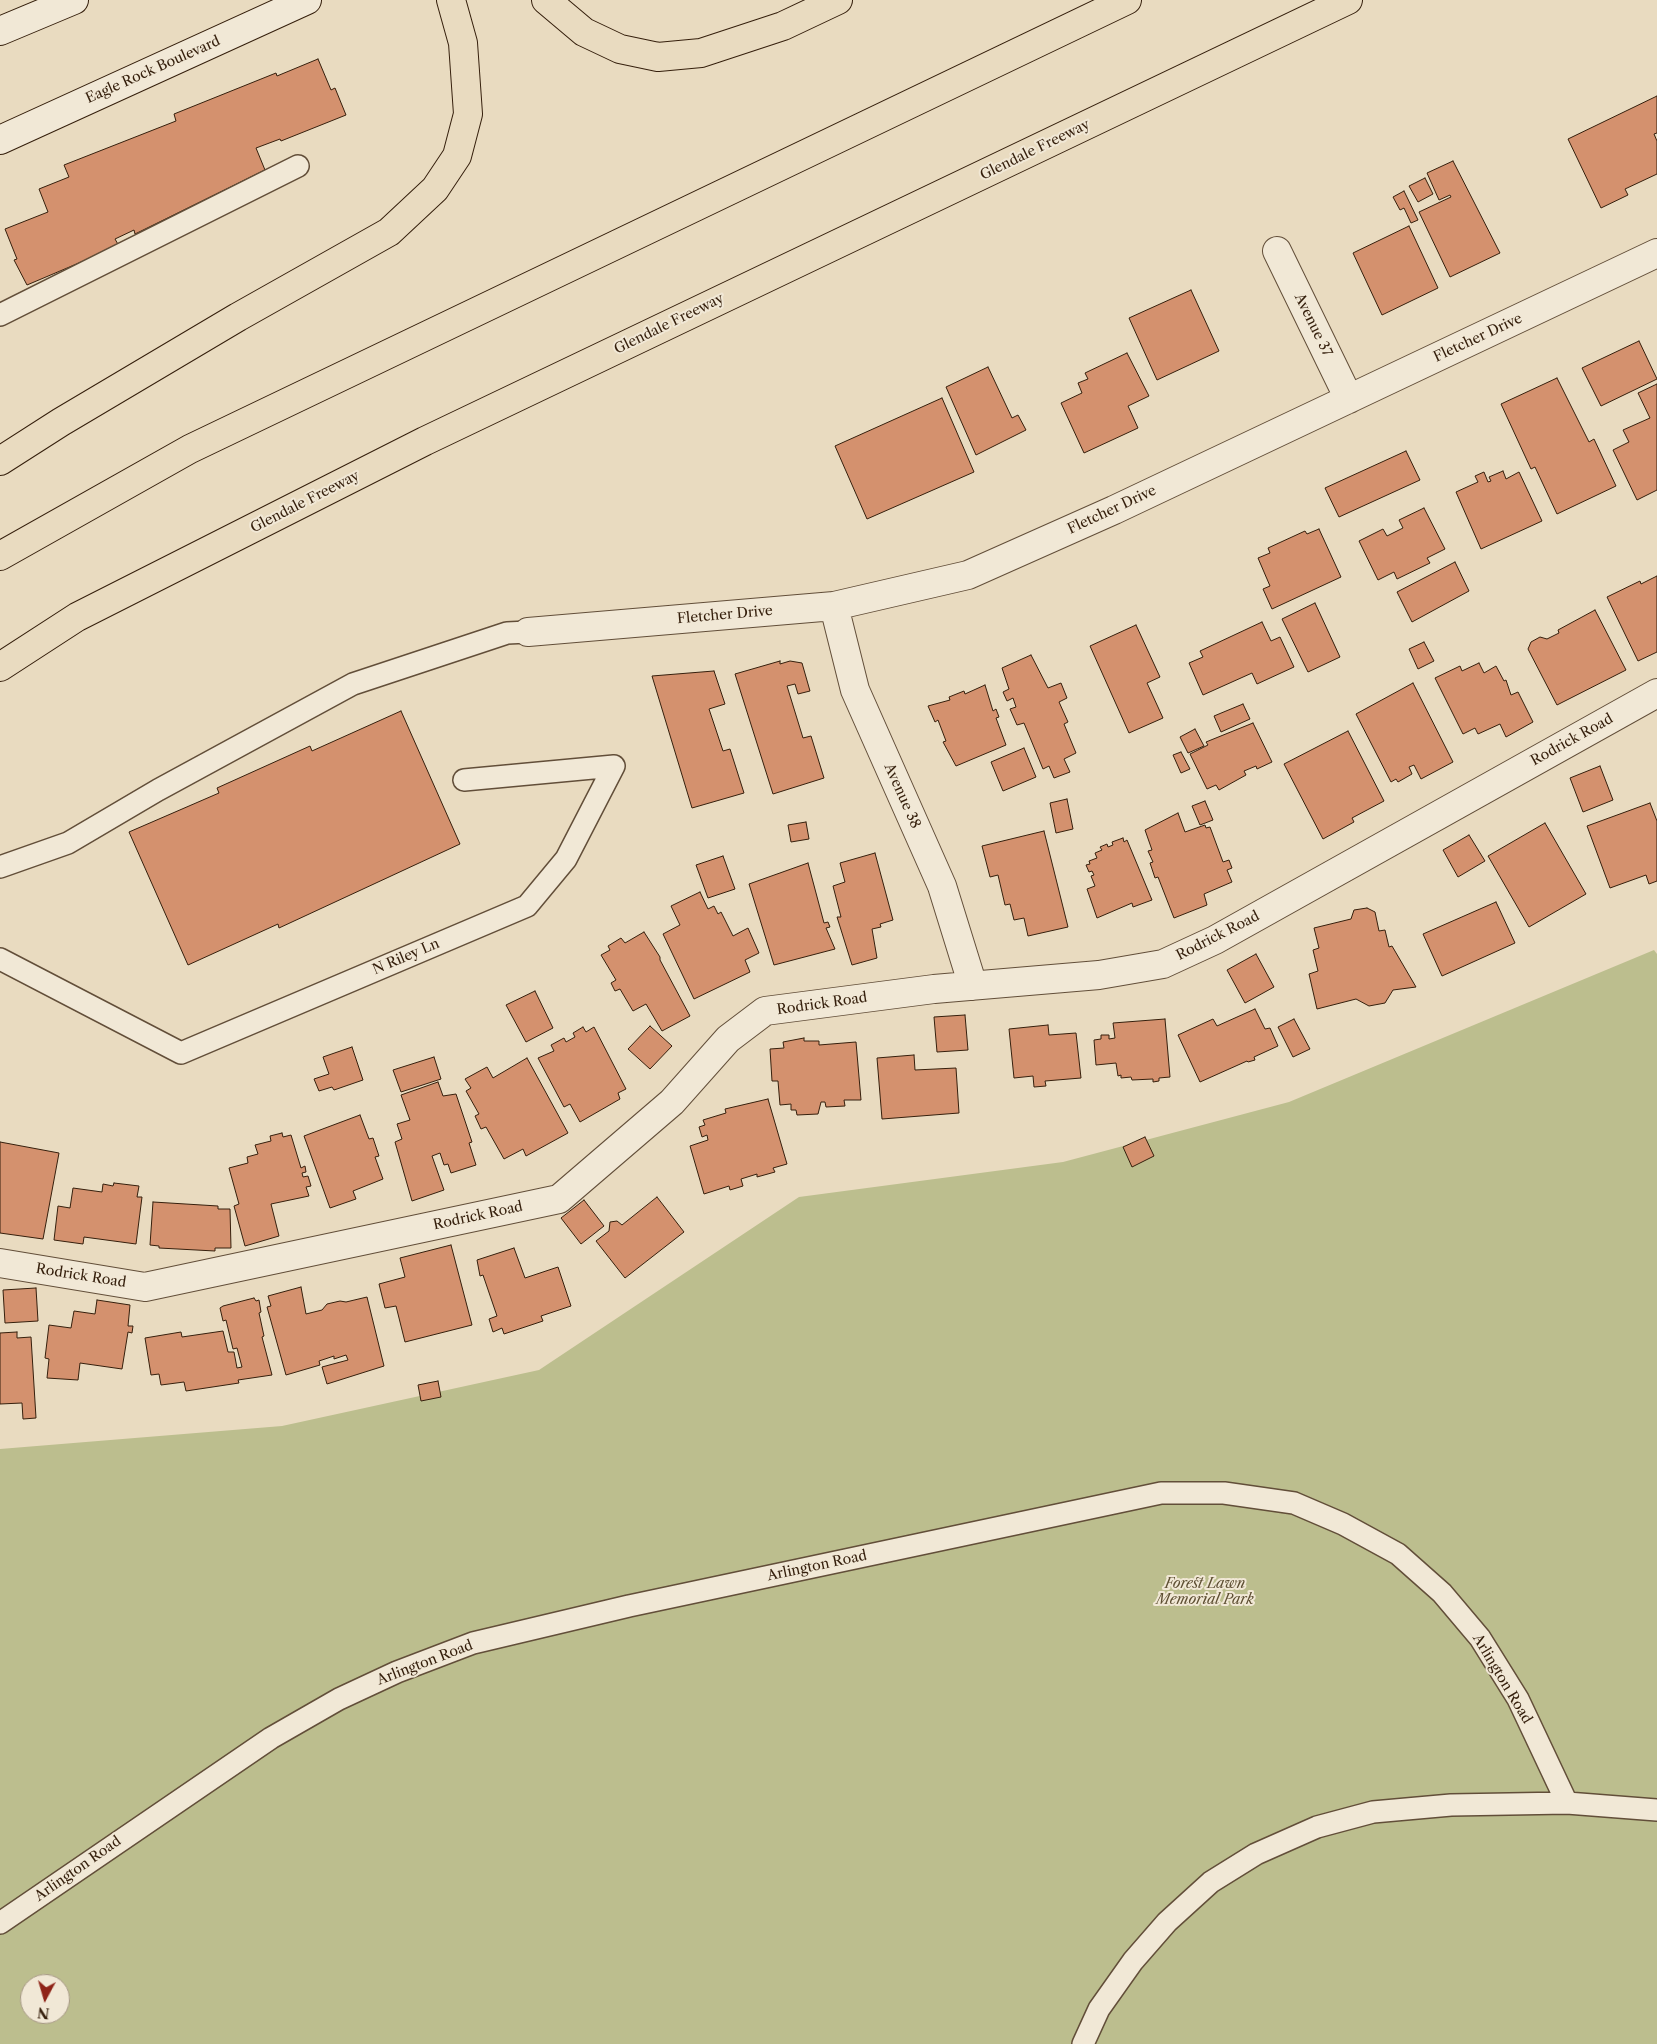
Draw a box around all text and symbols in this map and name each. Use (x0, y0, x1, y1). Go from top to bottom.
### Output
street label: Eagle Rock Boulevard (83, 33, 223, 107)
street label: Glendale Freeway (977, 116, 1093, 184)
street label: Glendale Freeway (611, 290, 727, 358)
street label: Avenue 37 (1291, 291, 1335, 359)
street label: Fletcher Drive (1431, 310, 1525, 366)
street label: Glendale Freeway (248, 467, 362, 537)
street label: Fletcher Drive (1065, 482, 1159, 538)
street label: Fletcher Drive (676, 602, 774, 628)
street label: Rodrick Road (1528, 711, 1616, 769)
street label: Avenue 38 (880, 761, 924, 831)
street label: Rodrick Road (1174, 908, 1262, 964)
street label: N Riley Ln (370, 935, 442, 979)
street label: Rodrick Road (776, 989, 868, 1019)
street label: Rodrick Road (432, 1198, 524, 1234)
street label: Rodrick Road (35, 1261, 127, 1291)
street label: Arlington Road (766, 1547, 868, 1585)
park label: Forest Lawn Memorial Park (1156, 1576, 1254, 1608)
street label: Arlington Road (1469, 1631, 1535, 1727)
street label: Arlington Road (375, 1637, 475, 1689)
street label: Arlington Road (32, 1833, 124, 1905)
north arrow (20, 1974, 70, 2024)
text: N (37, 2003, 51, 2023)

